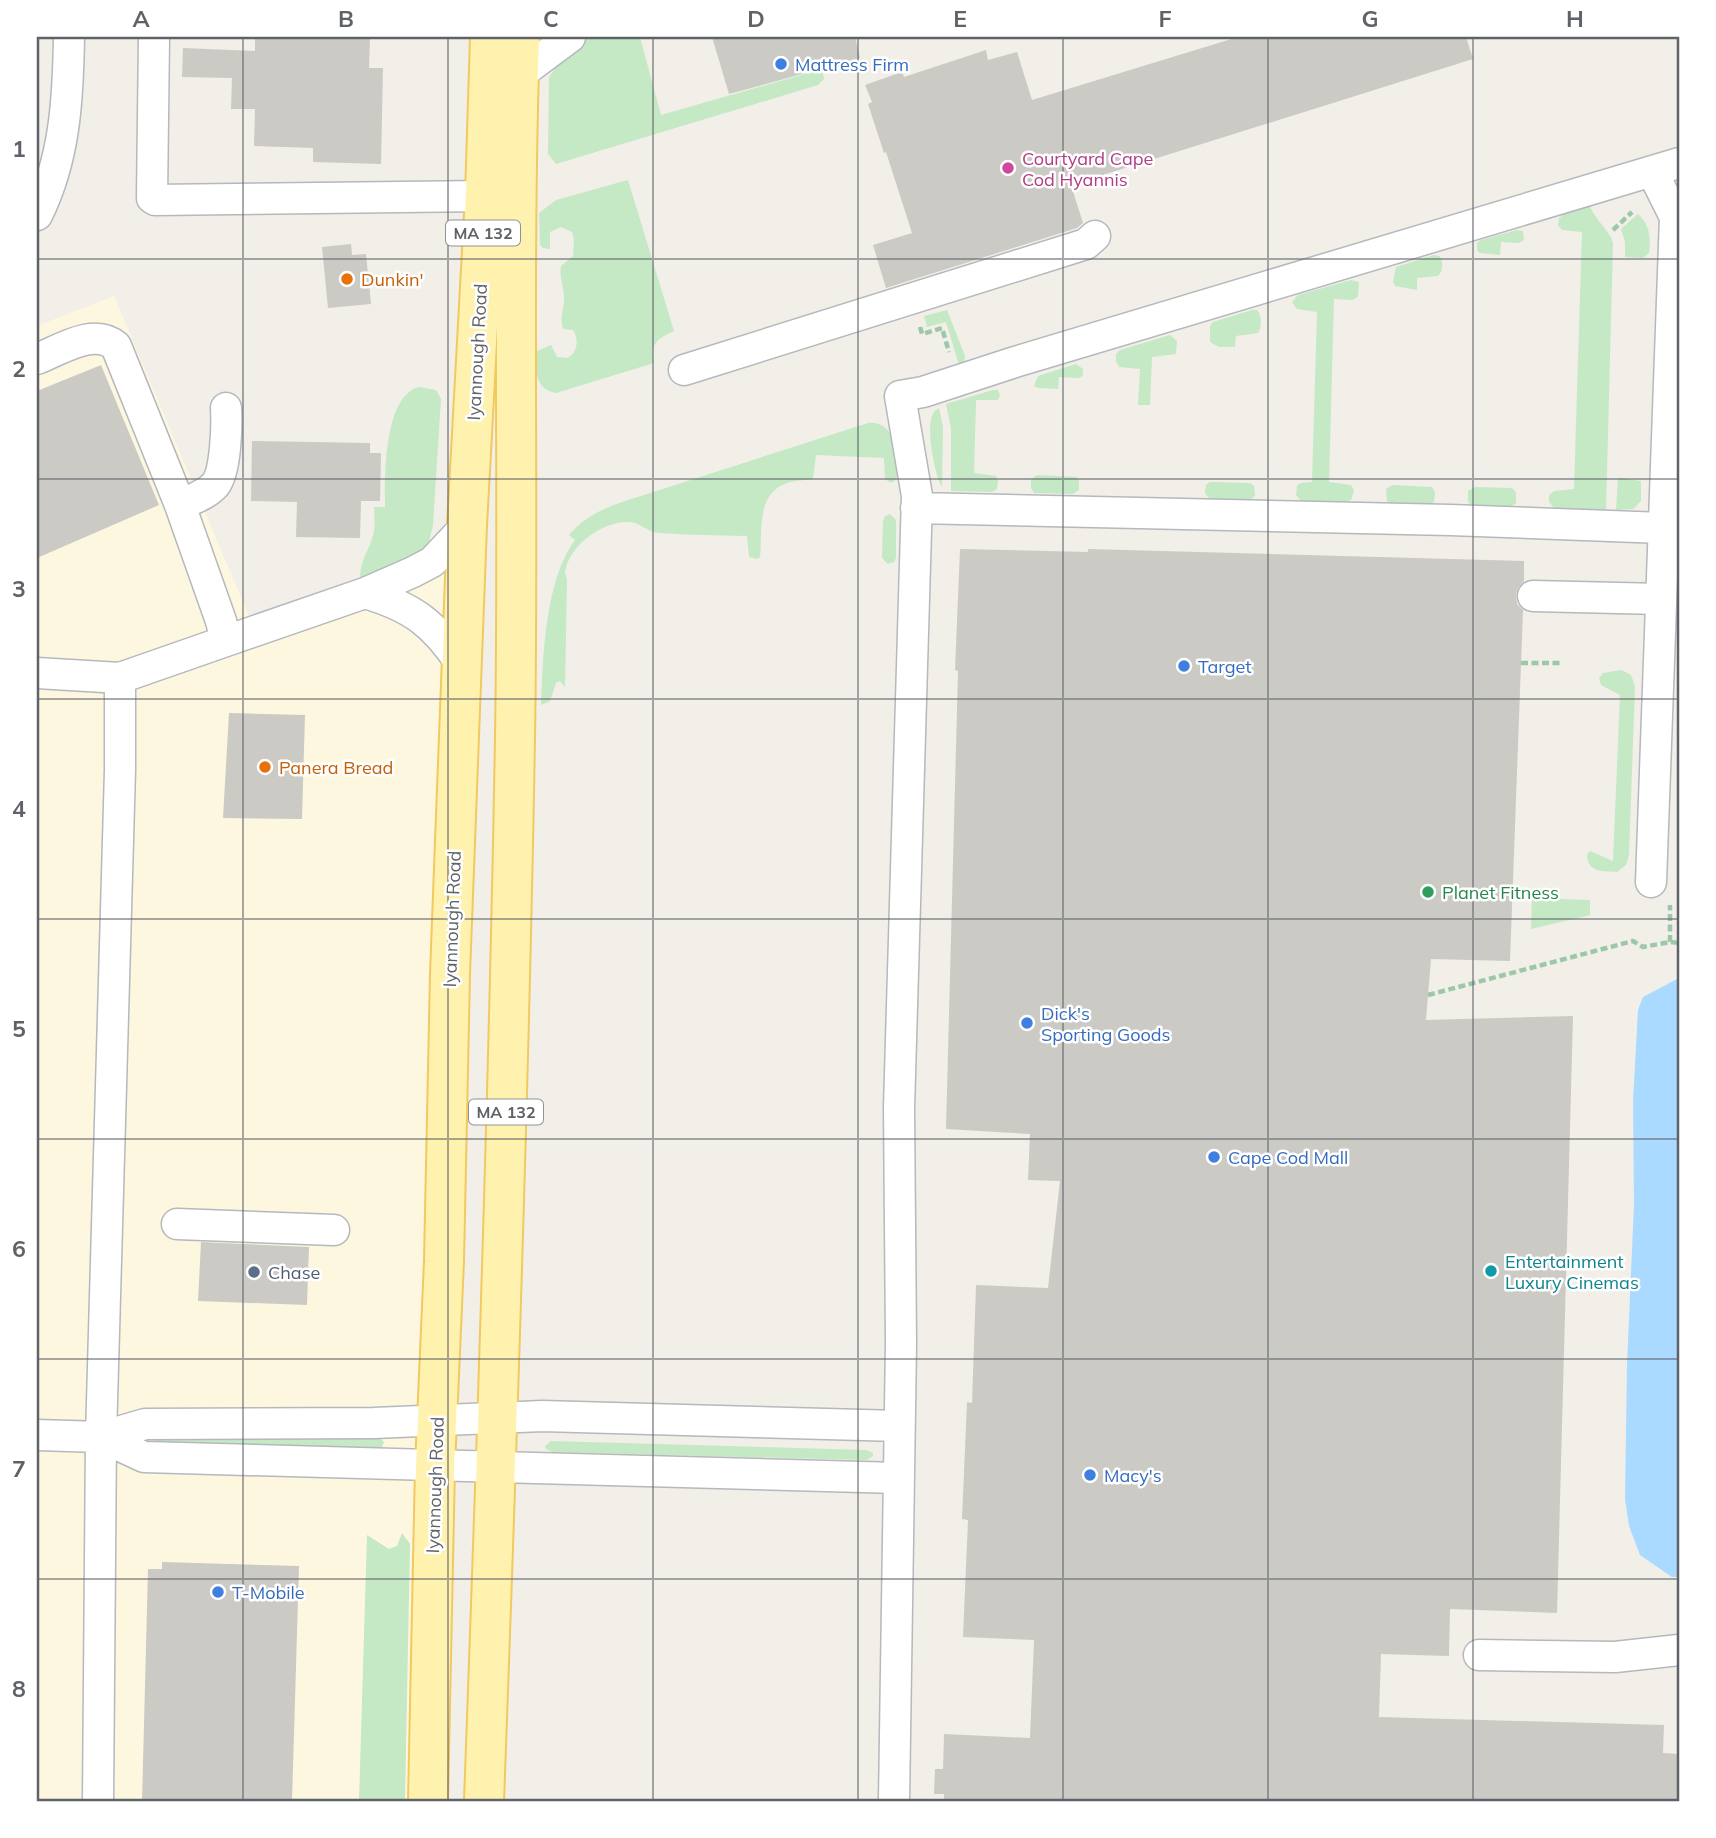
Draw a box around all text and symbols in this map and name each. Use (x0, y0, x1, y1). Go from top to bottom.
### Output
text: A (132, 4, 150, 33)
text: B (338, 4, 354, 33)
text: C (543, 4, 559, 33)
text: D (747, 4, 765, 33)
text: E (953, 4, 967, 33)
text: F (1158, 4, 1172, 33)
text: G (1361, 4, 1379, 33)
text: H (1566, 4, 1584, 33)
place label: Mattress Firm (795, 53, 909, 76)
marker: Mattress Firm (773, 56, 789, 72)
text: 1 (12, 134, 26, 163)
place label: Courtyard Cape Cod Hyannis (1022, 147, 1153, 191)
marker: Courtyard Cape Cod Hyannis (1000, 160, 1016, 176)
road number: MA 132 (446, 220, 520, 246)
place label: Dunkin' (361, 268, 423, 291)
marker: Dunkin' (339, 271, 355, 287)
street label: Iyannough Road (462, 283, 492, 421)
text: 2 (12, 354, 26, 383)
text: 3 (12, 574, 26, 603)
place label: Target (1198, 655, 1252, 678)
marker: Target (1176, 658, 1192, 674)
place label: Panera Bread (279, 756, 393, 779)
marker: Panera Bread (257, 759, 273, 775)
text: 4 (12, 794, 26, 823)
street label: Iyannough Road (438, 850, 466, 988)
place label: Planet Fitness (1442, 881, 1559, 904)
marker: Planet Fitness (1420, 884, 1436, 900)
place label: Dick's Sporting Goods (1041, 1002, 1170, 1046)
text: 5 (12, 1014, 26, 1043)
marker: Dick's Sporting Goods (1019, 1015, 1035, 1031)
road number: MA 132 (469, 1100, 543, 1124)
place label: Cape Cod Mall (1228, 1146, 1348, 1169)
marker: Cape Cod Mall (1206, 1149, 1222, 1165)
text: 6 (12, 1234, 26, 1263)
place label: Entertainment Luxury Cinemas (1505, 1250, 1639, 1294)
place label: Chase (268, 1261, 320, 1284)
marker: Entertainment Luxury Cinemas (1483, 1263, 1499, 1279)
marker: Chase (246, 1264, 262, 1280)
street label: Iyannough Road (421, 1416, 449, 1554)
text: 7 (12, 1454, 26, 1483)
place label: Macy's (1104, 1464, 1162, 1487)
marker: Macy's (1082, 1467, 1098, 1483)
place label: T-Mobile (232, 1581, 305, 1604)
marker: T-Mobile (210, 1584, 226, 1600)
text: 8 (12, 1674, 26, 1703)

